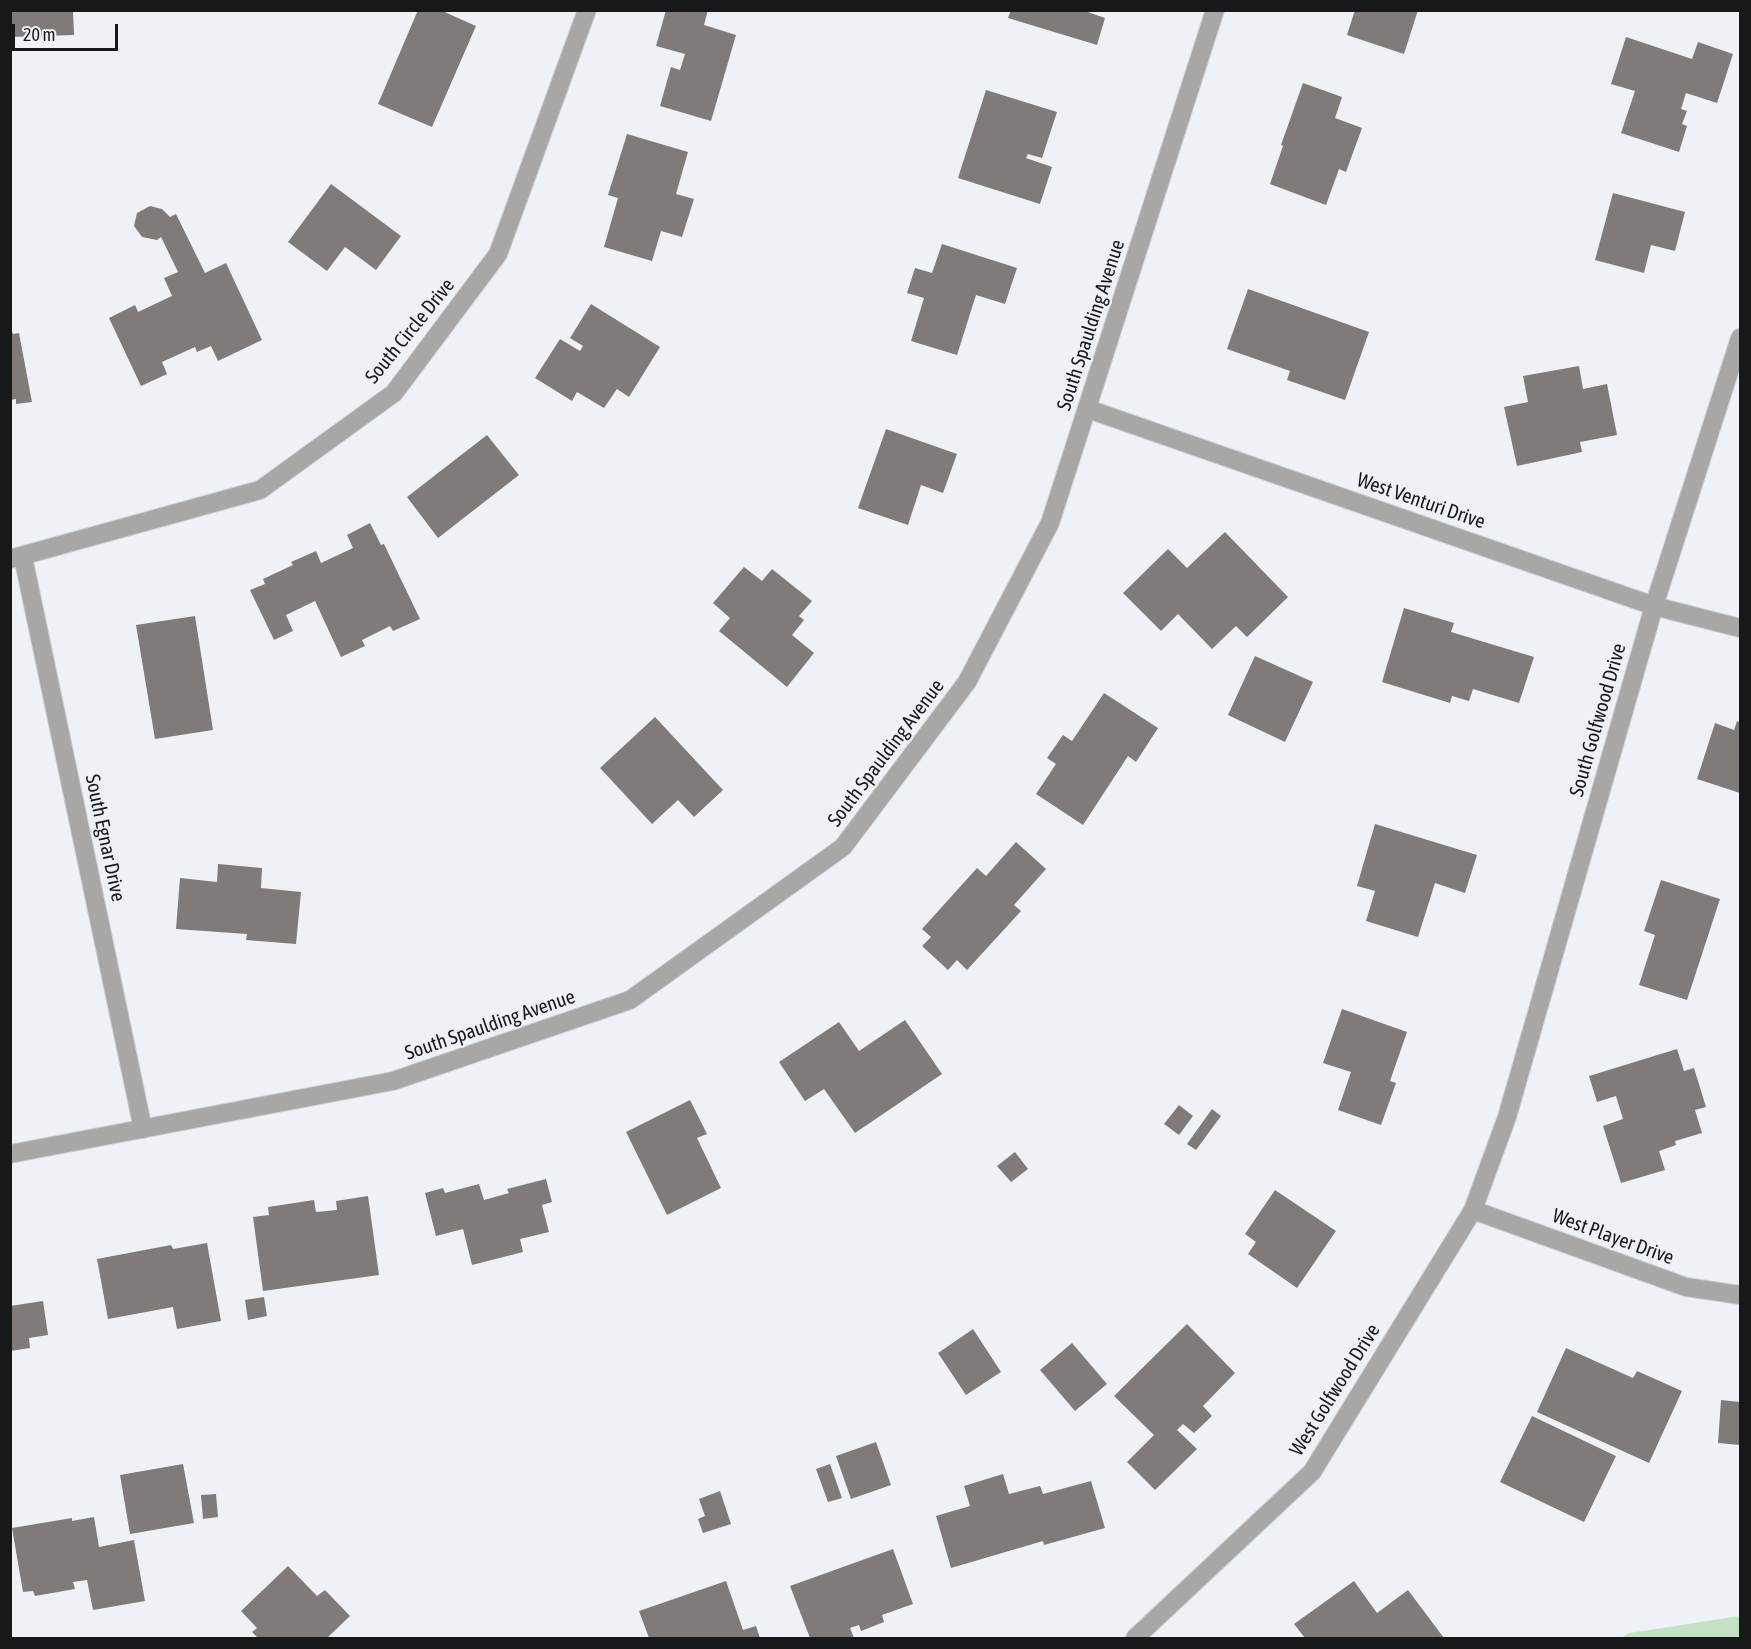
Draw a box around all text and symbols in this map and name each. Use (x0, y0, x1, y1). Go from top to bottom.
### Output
scale bar (15, 12, 122, 50)
text: 20 m (23, 24, 55, 45)
street label: South Spaulding Avenue (1052, 237, 1130, 413)
street label: South Circle Drive (360, 274, 460, 388)
street label: West Venturi Drive (1354, 468, 1488, 534)
street label: South Golfwood Drive (1565, 641, 1631, 799)
street label: South Spaulding Avenue (823, 675, 949, 831)
street label: South Egnar Drive (80, 772, 130, 904)
street label: South Spaulding Avenue (402, 985, 578, 1065)
street label: West Player Drive (1549, 1204, 1677, 1270)
street label: West Golfwood Drive (1285, 1320, 1385, 1460)

